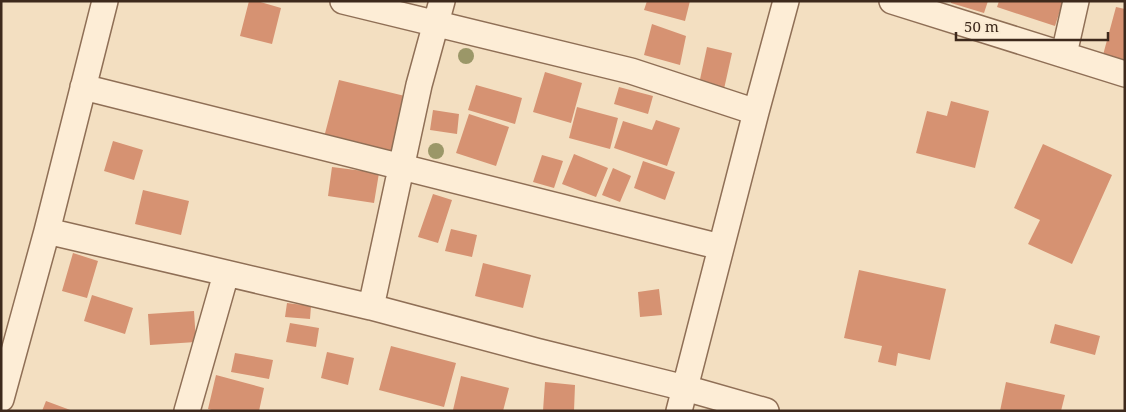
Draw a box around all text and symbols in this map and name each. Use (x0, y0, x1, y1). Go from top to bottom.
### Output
scale bar (956, 10, 1108, 42)
text: 50 m (964, 16, 999, 36)

